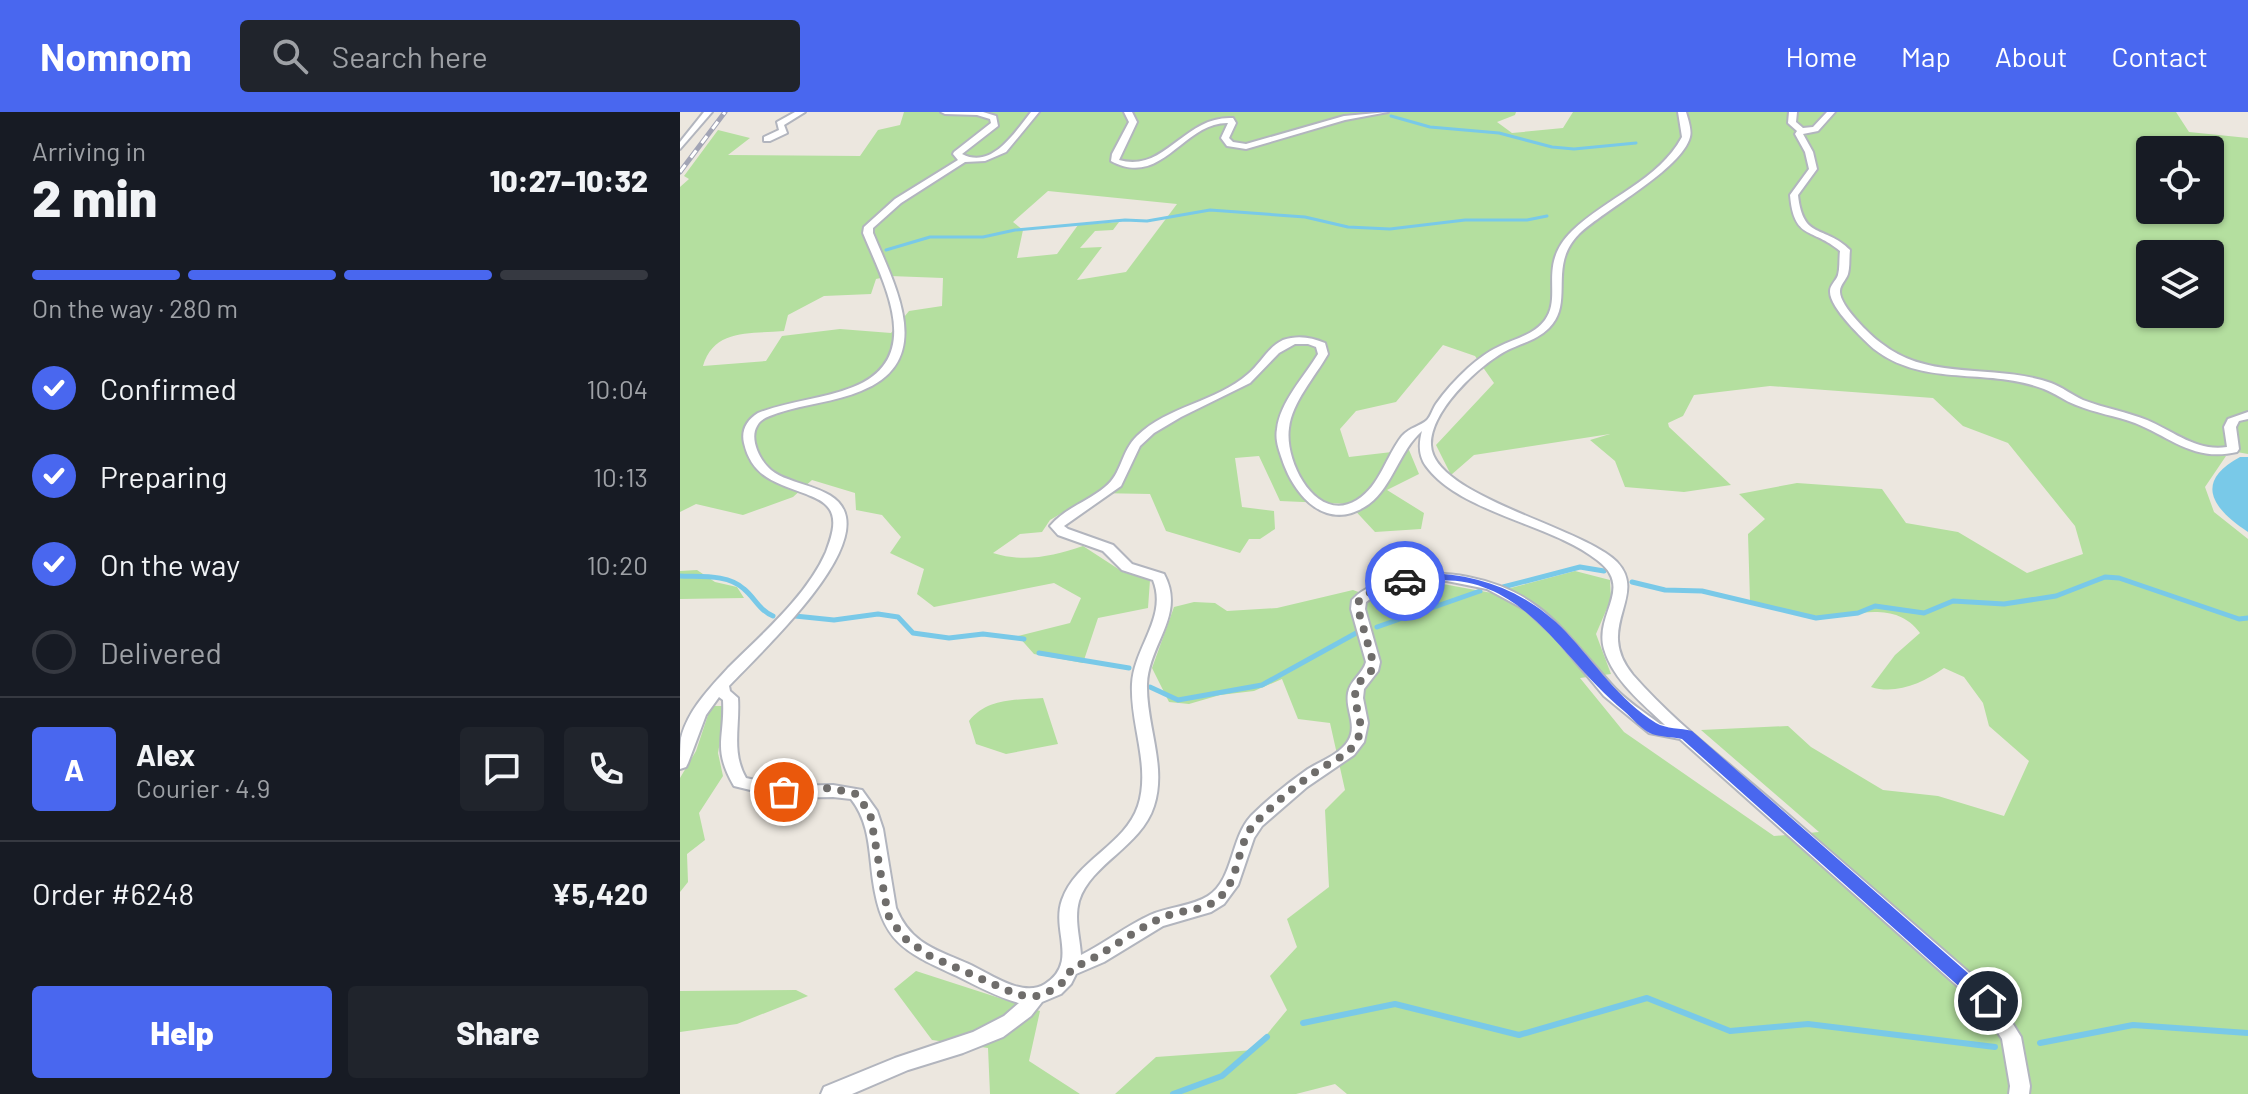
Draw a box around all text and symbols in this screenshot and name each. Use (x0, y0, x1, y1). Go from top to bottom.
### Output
search box (240, 20, 800, 92)
text: Nomnom (40, 33, 192, 79)
icon: search (268, 34, 312, 78)
text: Search here (332, 38, 488, 74)
text: Home (1786, 39, 1857, 73)
text: Map (1901, 39, 1951, 73)
text: About (1995, 39, 2067, 73)
text: Contact (2111, 39, 2208, 73)
text: Arriving in (32, 135, 146, 166)
map controls (2136, 136, 2224, 328)
button: locate (2136, 136, 2224, 224)
text: 10:27–10:32 (490, 162, 648, 198)
text: 2 min (32, 165, 157, 227)
button: layers (2136, 240, 2224, 328)
text: On the way · 280 m (32, 292, 238, 323)
icon: check (32, 366, 76, 410)
text: Confirmed (100, 370, 237, 406)
text: 10:04 (586, 373, 648, 404)
icon: check (32, 454, 76, 498)
text: Preparing (100, 458, 227, 494)
text: 10:13 (593, 461, 648, 492)
courier (1365, 541, 1445, 621)
icon: check (32, 542, 76, 586)
text: On the way (100, 546, 240, 582)
text: 10:20 (587, 549, 648, 580)
icon: car (1383, 559, 1427, 603)
text: Delivered (100, 634, 222, 670)
button: chat (460, 727, 544, 811)
button: phone (564, 727, 648, 811)
text: Alex (136, 736, 195, 772)
text: A (64, 751, 84, 787)
pin (750, 758, 818, 826)
icon: bag (762, 770, 806, 814)
text: Courier · 4.9 (136, 772, 270, 803)
text: Order #6248 (32, 875, 194, 911)
text: ¥5,420 (551, 875, 648, 911)
pin (1954, 967, 2022, 1035)
icon: home (1966, 979, 2010, 1023)
button: Help (32, 986, 332, 1078)
button: Share (348, 986, 648, 1078)

